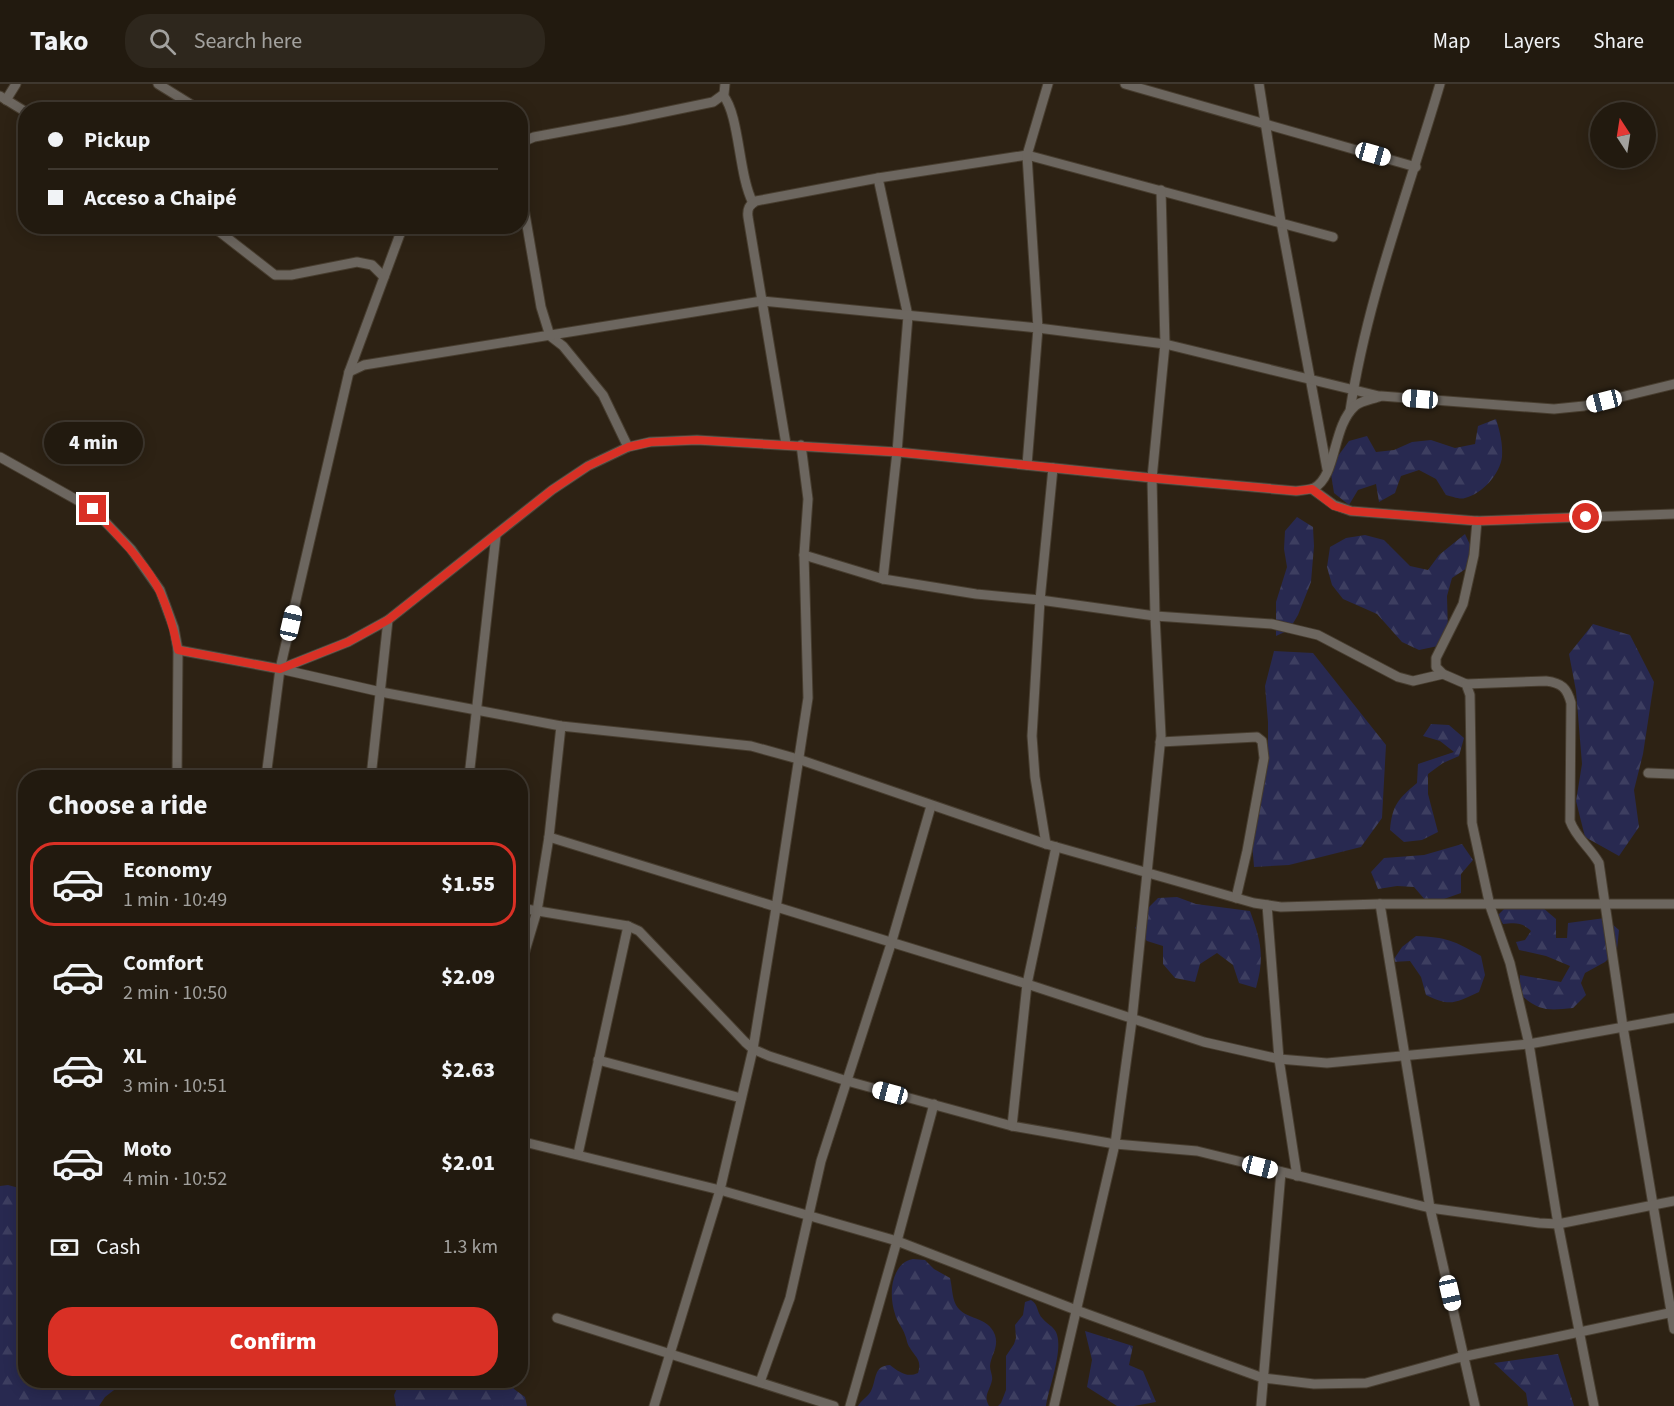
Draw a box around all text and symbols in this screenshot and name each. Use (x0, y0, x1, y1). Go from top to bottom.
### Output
search box (125, 14, 545, 68)
text: Tako (30, 21, 89, 61)
icon: search (146, 25, 179, 58)
text: Search here (194, 25, 302, 57)
text: Map (1433, 26, 1470, 56)
text: Layers (1503, 26, 1560, 56)
text: Share (1593, 26, 1644, 56)
north arrow (1590, 102, 1656, 168)
map controls (1590, 102, 1656, 168)
text: Pickup (84, 124, 150, 156)
car (1353, 140, 1393, 168)
text: Acceso a Chaipé (84, 182, 237, 214)
car (1584, 388, 1624, 414)
car (1401, 389, 1439, 409)
callout: 4 min (44, 422, 142, 464)
text: 4 min (69, 429, 118, 457)
route end (79, 495, 106, 522)
route start (1572, 503, 1599, 530)
car (278, 603, 304, 643)
text: Choose a ride (48, 786, 208, 825)
text: Economy (123, 854, 212, 886)
icon: car (51, 857, 105, 911)
text: $1.55 (441, 868, 495, 900)
text: 1 min · 10:49 (123, 886, 227, 914)
text: Comfort (123, 947, 204, 979)
icon: car (51, 950, 105, 1004)
text: $2.09 (441, 961, 495, 993)
text: 2 min · 10:50 (123, 979, 227, 1007)
text: XL (123, 1040, 147, 1072)
icon: car (51, 1043, 105, 1097)
text: $2.63 (441, 1054, 495, 1086)
text: 3 min · 10:51 (123, 1072, 227, 1100)
car (870, 1080, 910, 1106)
text: Moto (123, 1133, 172, 1165)
icon: car (51, 1136, 105, 1190)
text: $2.01 (441, 1147, 495, 1179)
car (1240, 1154, 1280, 1180)
text: 4 min · 10:52 (123, 1165, 227, 1193)
icon: cash (48, 1231, 81, 1264)
text: Cash (96, 1231, 141, 1263)
text: 1.3 km (443, 1233, 498, 1261)
car (1437, 1273, 1463, 1313)
button: Confirm (48, 1307, 498, 1376)

